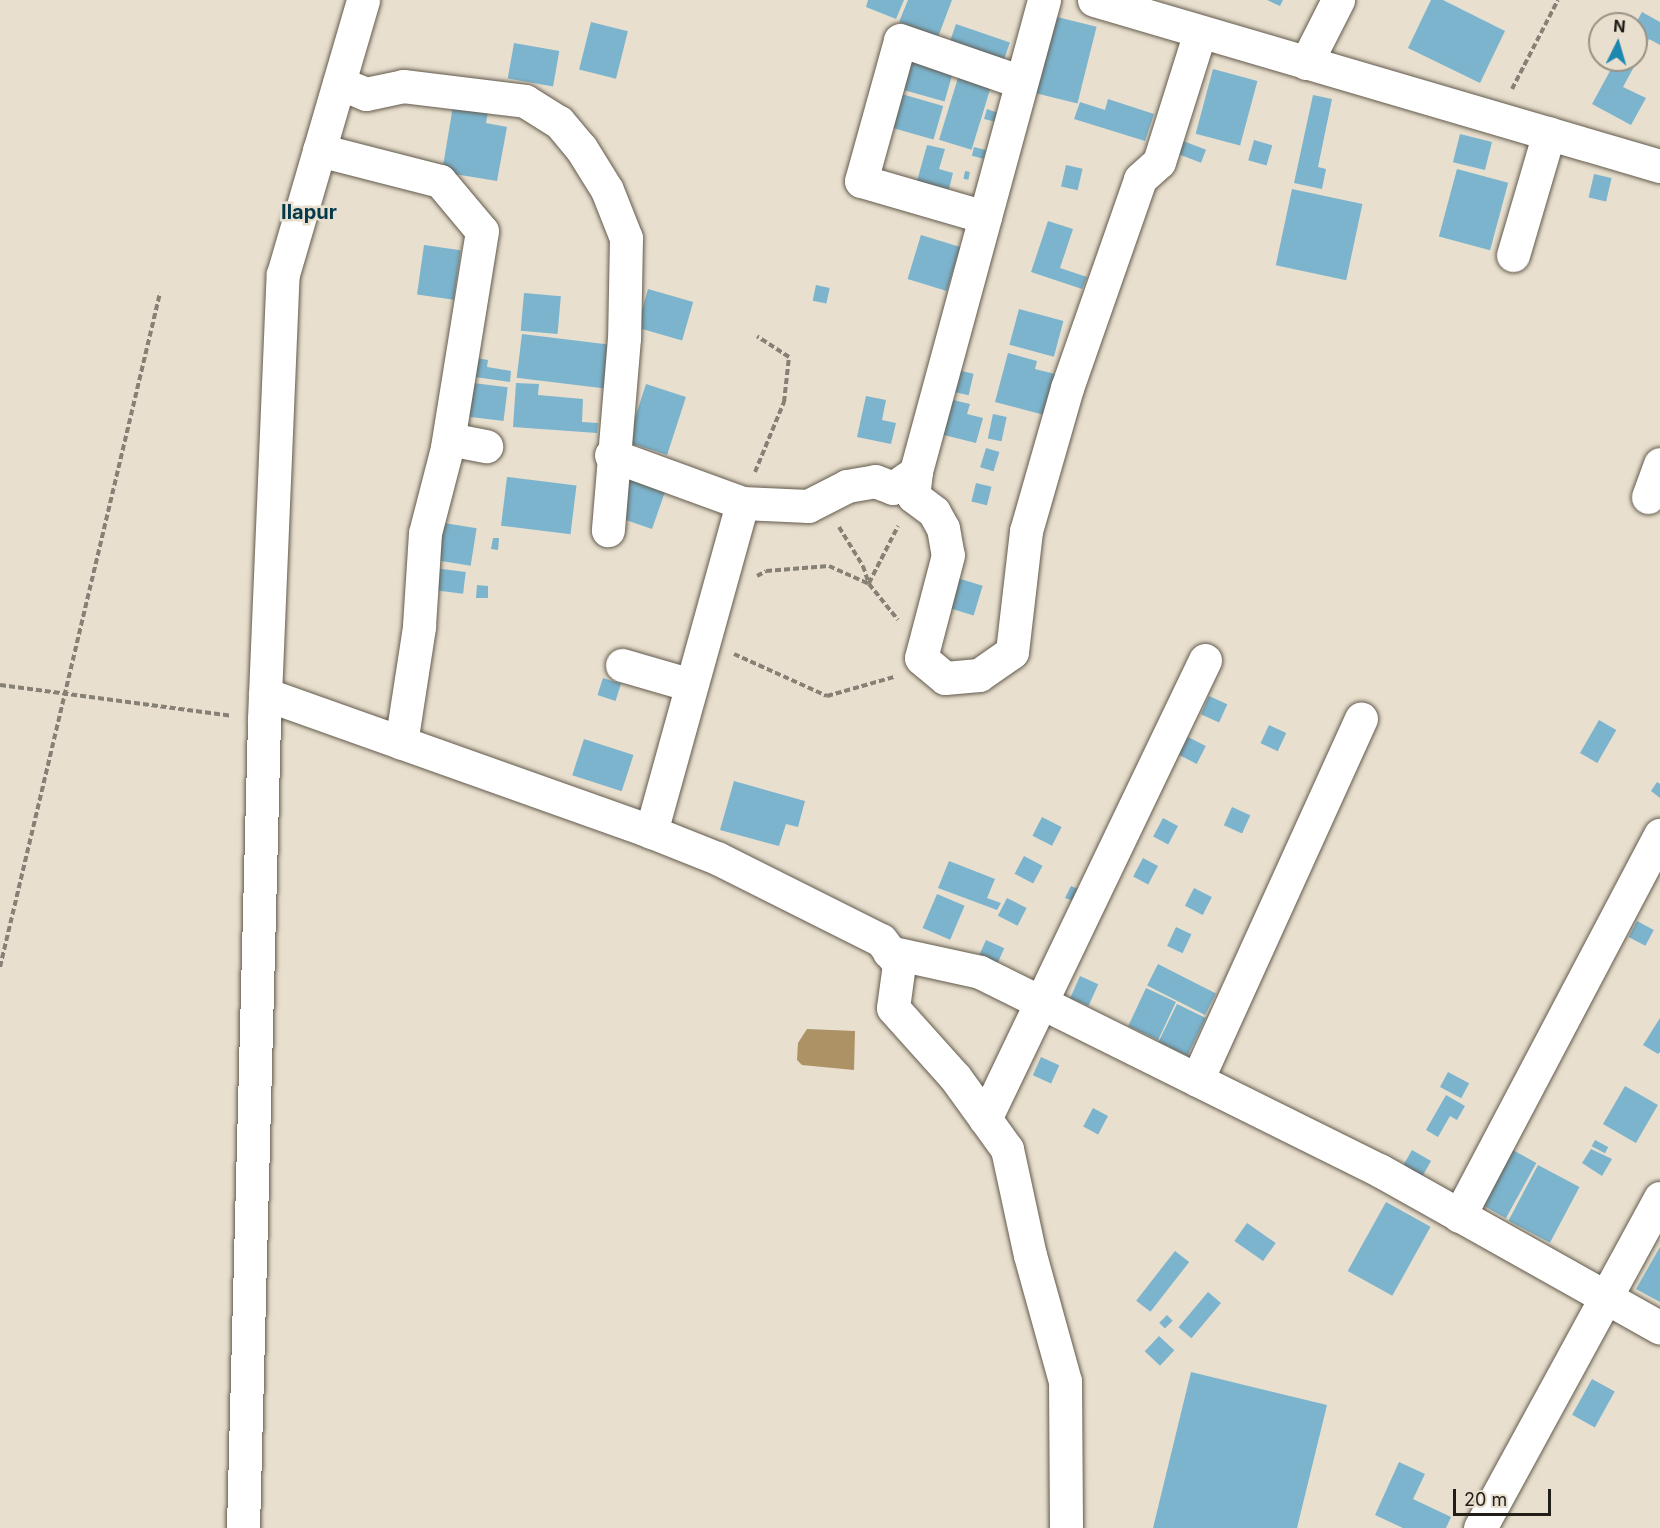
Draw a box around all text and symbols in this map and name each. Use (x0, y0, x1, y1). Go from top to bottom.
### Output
north arrow (1588, 12, 1648, 72)
text: N (1612, 16, 1626, 37)
district label: Ilapur (281, 200, 337, 224)
scale bar (1456, 1477, 1554, 1515)
text: 20 m (1464, 1489, 1507, 1510)

